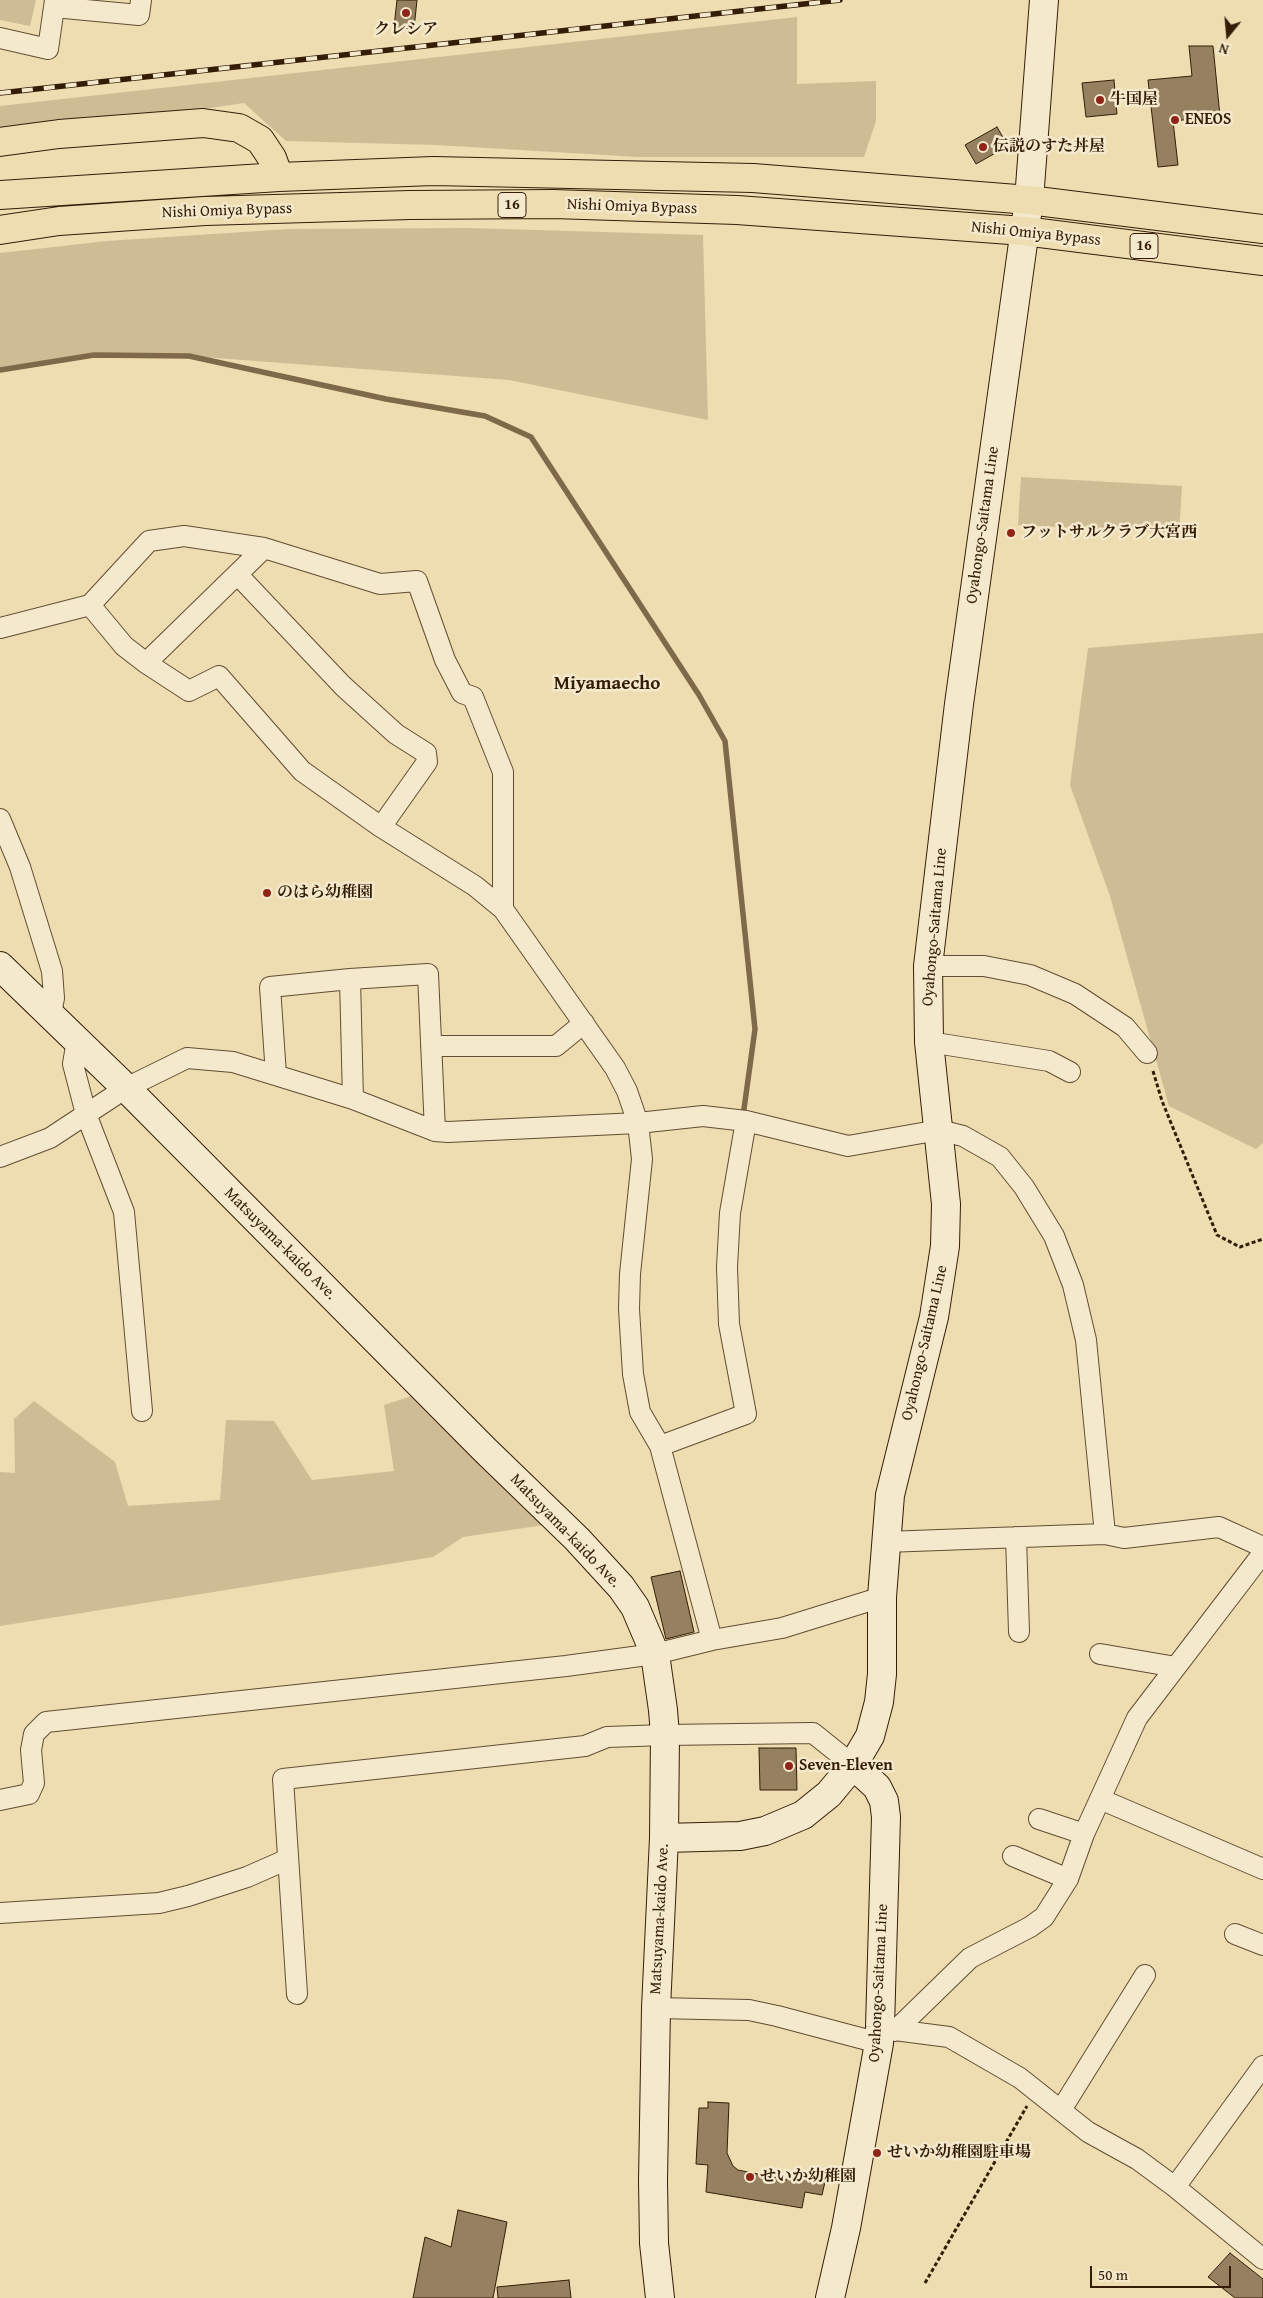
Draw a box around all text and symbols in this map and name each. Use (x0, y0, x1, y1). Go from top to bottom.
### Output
marker: クレシア (400, 7, 412, 19)
north arrow (1203, 10, 1253, 60)
place label: クレシア (374, 20, 438, 40)
text: N (1216, 38, 1231, 60)
place label: 牛国屋 (1110, 90, 1158, 110)
marker: 牛国屋 (1094, 94, 1106, 106)
place label: ENEOS (1185, 110, 1231, 130)
marker: ENEOS (1169, 114, 1181, 126)
place label: 伝説のすた丼屋 (993, 137, 1105, 157)
marker: 伝説のすた丼屋 (977, 141, 989, 153)
road number: 16 (498, 192, 526, 218)
street label: Nishi Omiya Bypass (567, 195, 697, 219)
street label: Nishi Omiya Bypass (162, 199, 292, 223)
street label: Nishi Omiya Bypass (970, 218, 1102, 250)
road number: 16 (1130, 234, 1158, 258)
street label: Oyahongo-Saitama Line (962, 445, 1004, 605)
place label: フットサルクラブ大宮西 (1021, 523, 1197, 543)
marker: フットサルクラブ大宮西 (1005, 527, 1017, 539)
district label: Miyamaecho (554, 673, 660, 695)
street label: Oyahongo-Saitama Line (919, 847, 951, 1007)
place label: のはら幼稚園 (277, 883, 373, 903)
marker: のはら幼稚園 (261, 887, 273, 899)
street label: Matsuyama-kaido Ave. (220, 1184, 340, 1304)
street label: Oyahongo-Saitama Line (898, 1263, 952, 1423)
street label: Matsuyama-kaido Ave. (506, 1470, 624, 1592)
place label: Seven-Eleven (799, 1756, 893, 1776)
marker: Seven-Eleven (783, 1760, 795, 1772)
street label: Matsuyama-kaido Ave. (646, 1843, 674, 1995)
street label: Oyahongo-Saitama Line (865, 1903, 893, 2063)
place label: せいか幼稚園駐車場 (887, 2143, 1031, 2163)
marker: せいか幼稚園駐車場 (871, 2147, 883, 2159)
place label: せいか幼稚園 (760, 2167, 856, 2187)
marker: せいか幼稚園 (744, 2171, 756, 2183)
scale bar (1093, 2256, 1234, 2288)
text: 50 m (1098, 2264, 1128, 2285)

